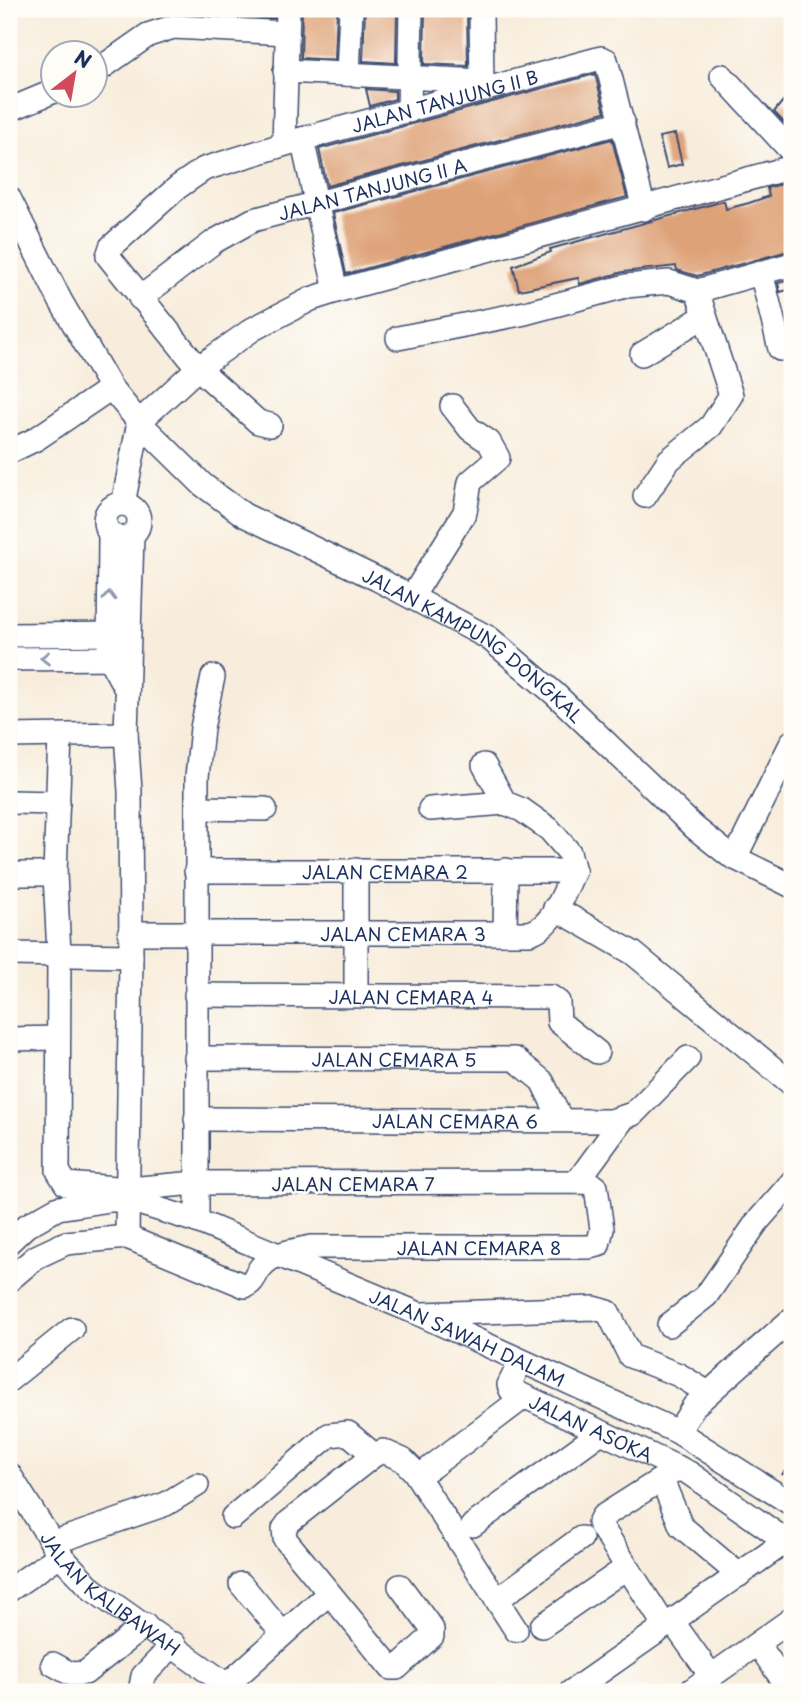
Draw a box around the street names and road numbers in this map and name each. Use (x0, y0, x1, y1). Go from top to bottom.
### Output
street label: JALAN TANJUNG II B (348, 62, 541, 139)
street label: JALAN TANJUNG II A (275, 150, 470, 226)
street label: JALAN KAMPUNG DONGKAL (358, 561, 590, 728)
street label: JALAN CEMARA 2 (302, 858, 468, 885)
street label: JALAN CEMARA 3 (320, 920, 486, 947)
street label: JALAN CEMARA 4 (328, 982, 494, 1010)
street label: JALAN CEMARA 5 (311, 1045, 477, 1072)
street label: JALAN CEMARA 6 (372, 1106, 538, 1134)
street label: JALAN CEMARA 7 (271, 1170, 435, 1197)
street label: JALAN CEMARA 8 (397, 1234, 561, 1261)
street label: JALAN SAWAH DALAM (365, 1281, 570, 1392)
street label: JALAN ASOKA (525, 1387, 658, 1468)
street label: JALAN KALIBAWAH (35, 1526, 186, 1661)

